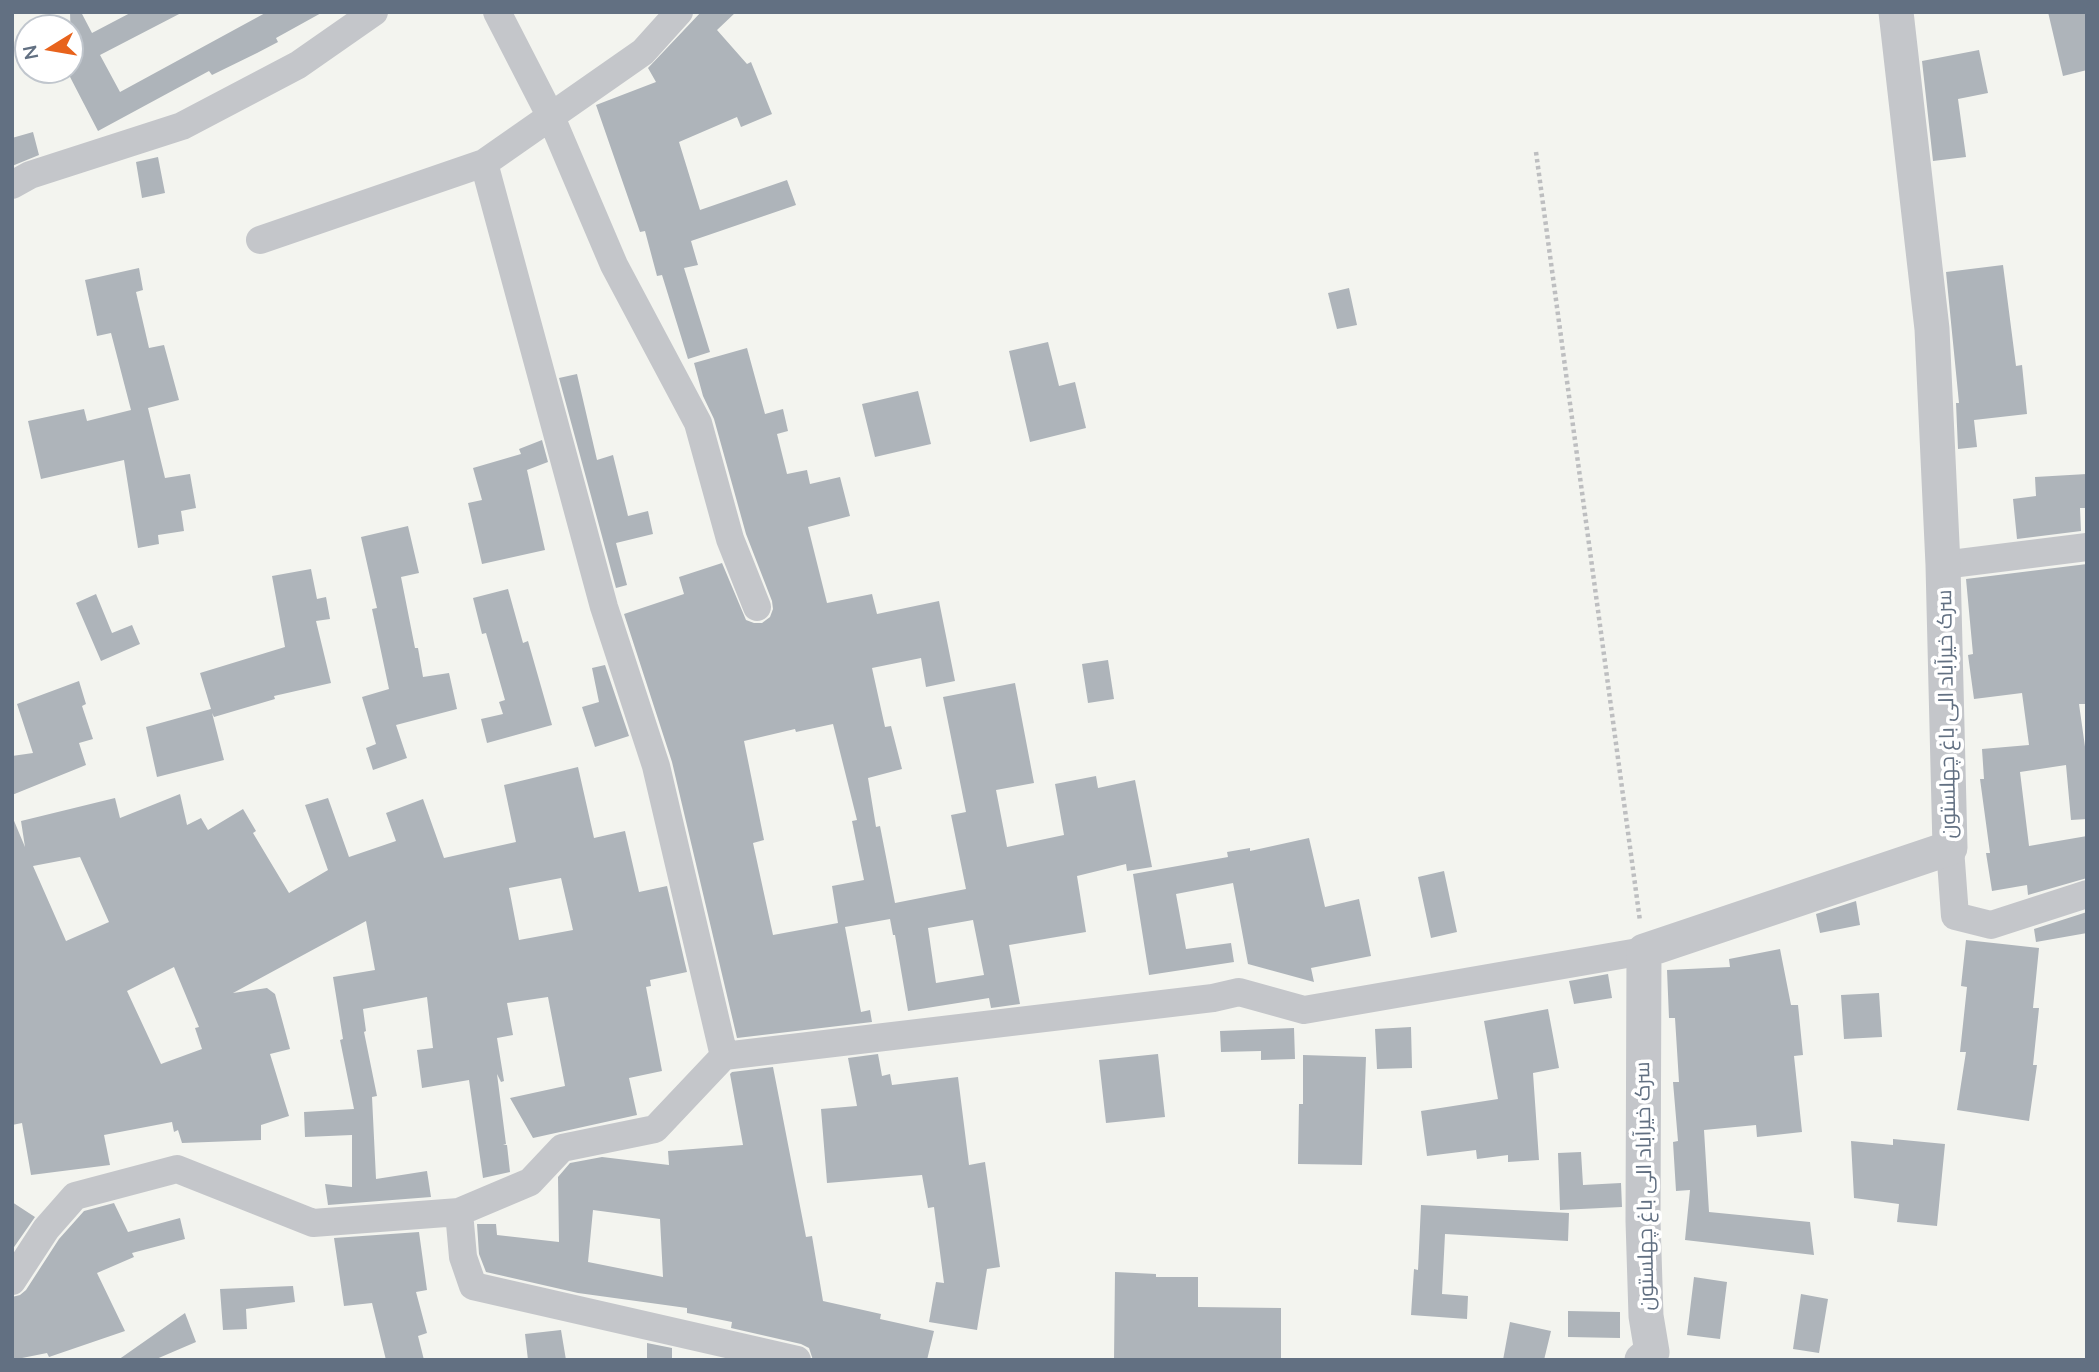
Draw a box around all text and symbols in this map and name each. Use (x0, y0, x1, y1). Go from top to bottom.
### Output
north arrow (14, 14, 84, 84)
text: N (17, 43, 44, 62)
street label: سرک خیرآباد الی باغ چهلستون (1932, 589, 1962, 839)
street label: سرک خیرآباد الی باغ چهلستون (1630, 1061, 1660, 1311)

